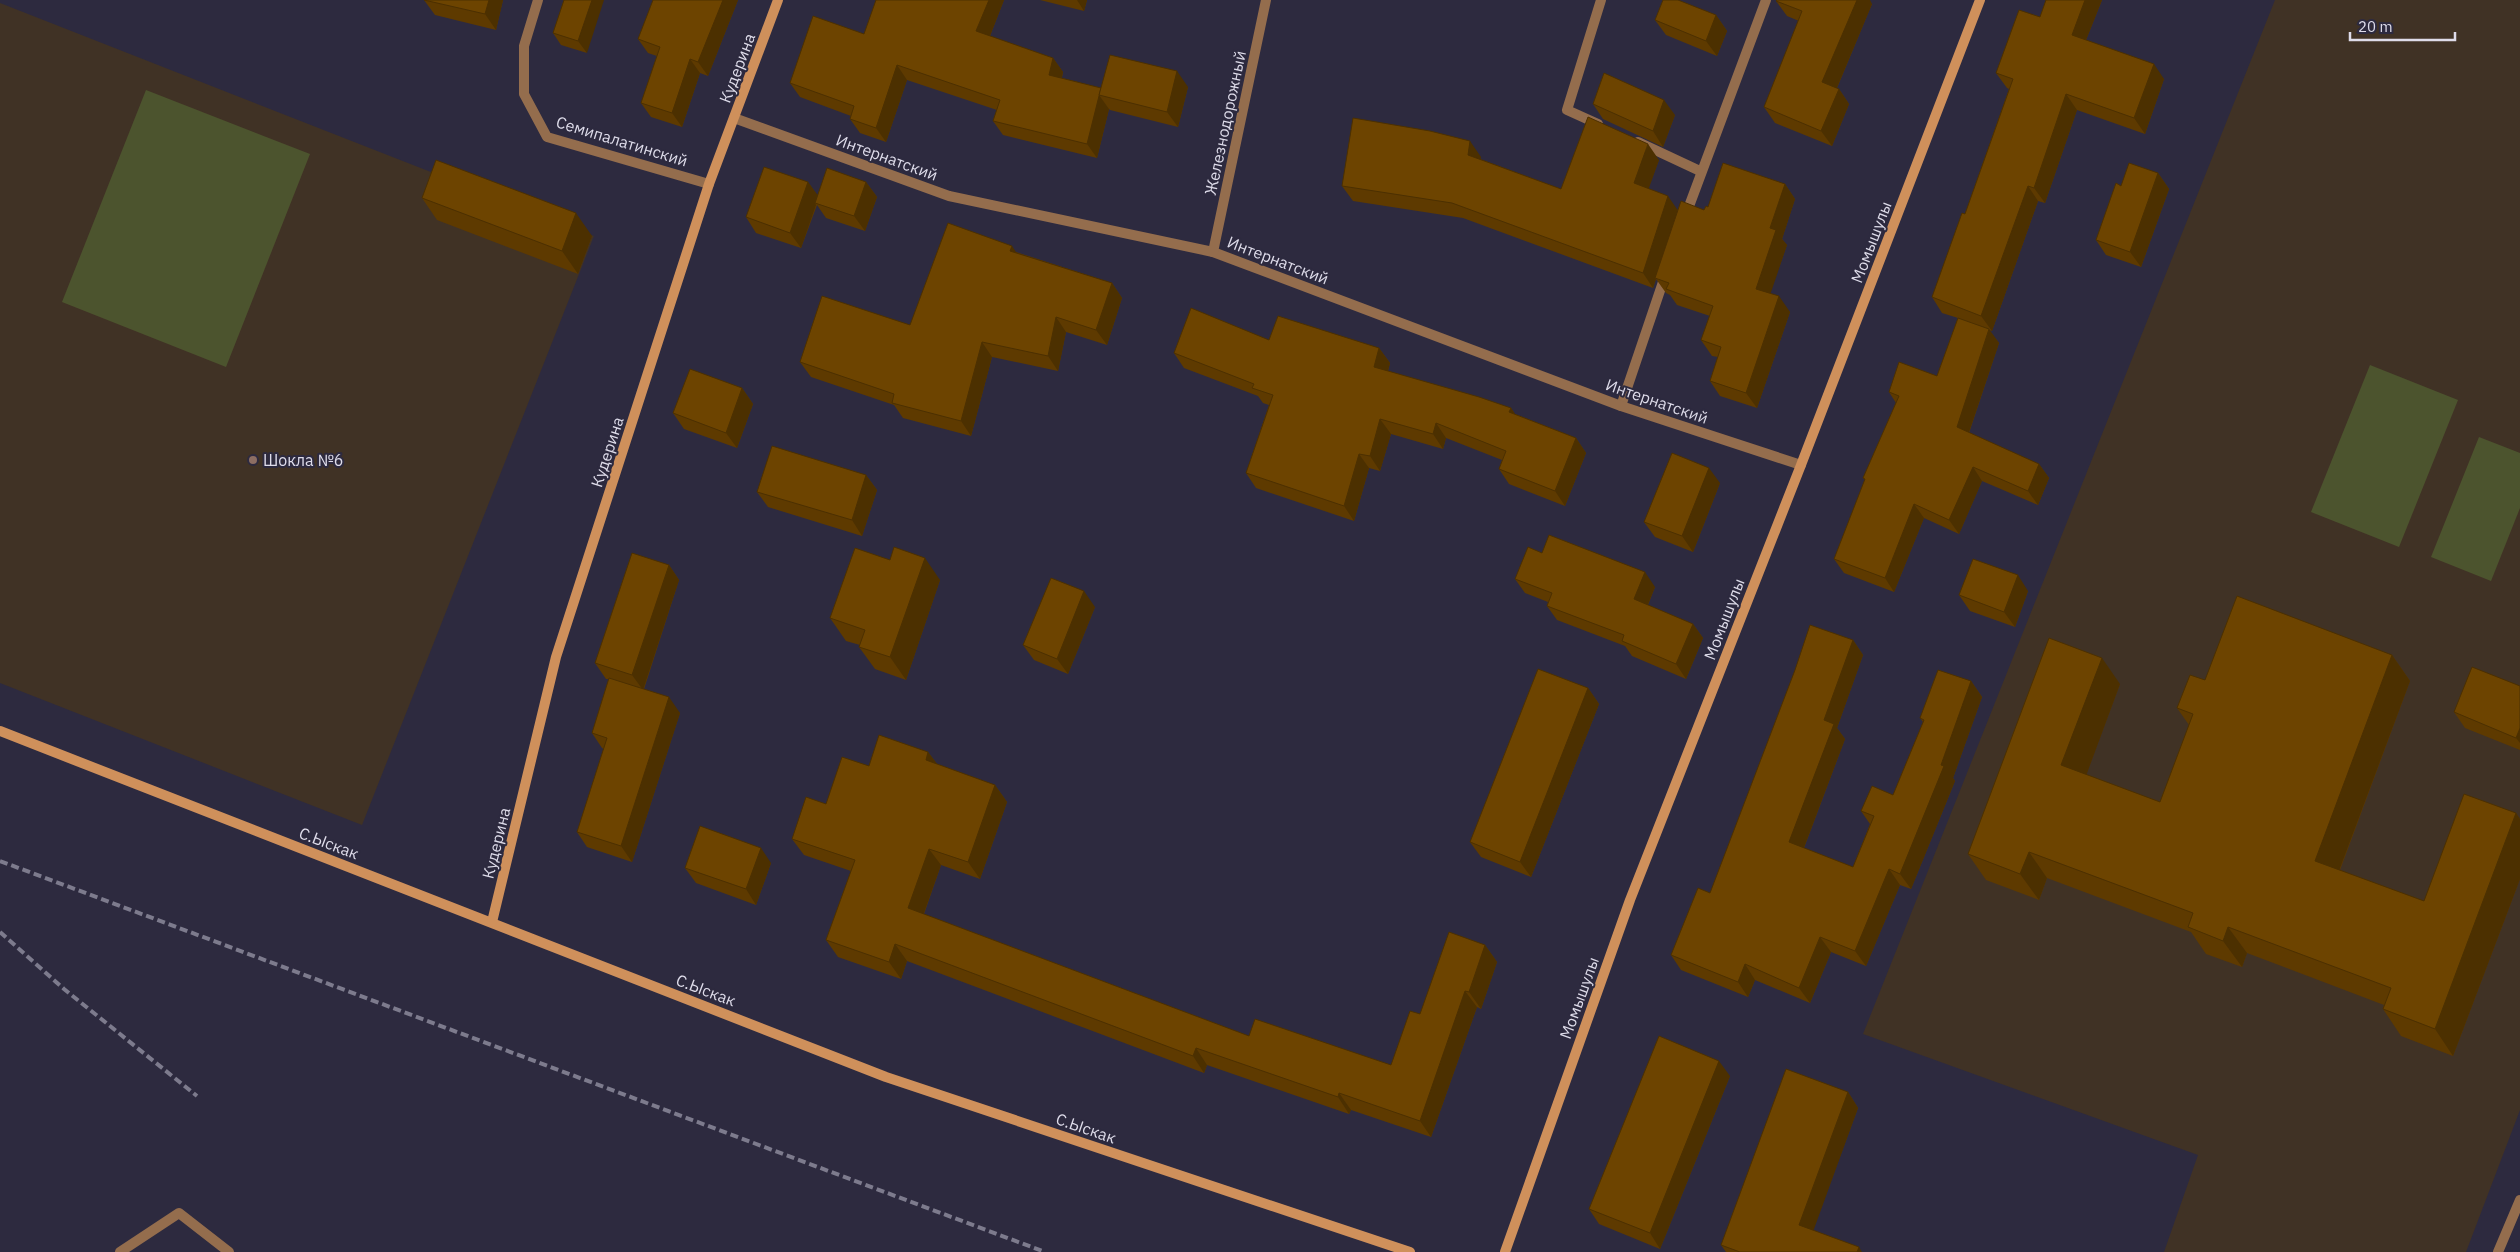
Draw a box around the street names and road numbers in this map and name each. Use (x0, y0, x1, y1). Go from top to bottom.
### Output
street label: Кудерина (715, 30, 760, 106)
street label: Железнодорожный (1200, 49, 1250, 197)
street label: Семипалатинский (554, 111, 690, 171)
street label: Интернатский (833, 129, 941, 185)
street label: Момышулы (1846, 198, 1896, 286)
street label: Интернатский (1225, 232, 1331, 288)
street label: Интернатский (1603, 374, 1711, 428)
street label: Кудерина (586, 414, 628, 490)
street label: Момышулы (1699, 575, 1749, 663)
street label: Кудерина (477, 805, 515, 881)
street label: С.Ыскак (296, 823, 362, 864)
street label: Момышулы (1555, 954, 1603, 1042)
street label: С.Ыскак (673, 970, 739, 1011)
street label: С.Ыскак (1053, 1108, 1119, 1148)

